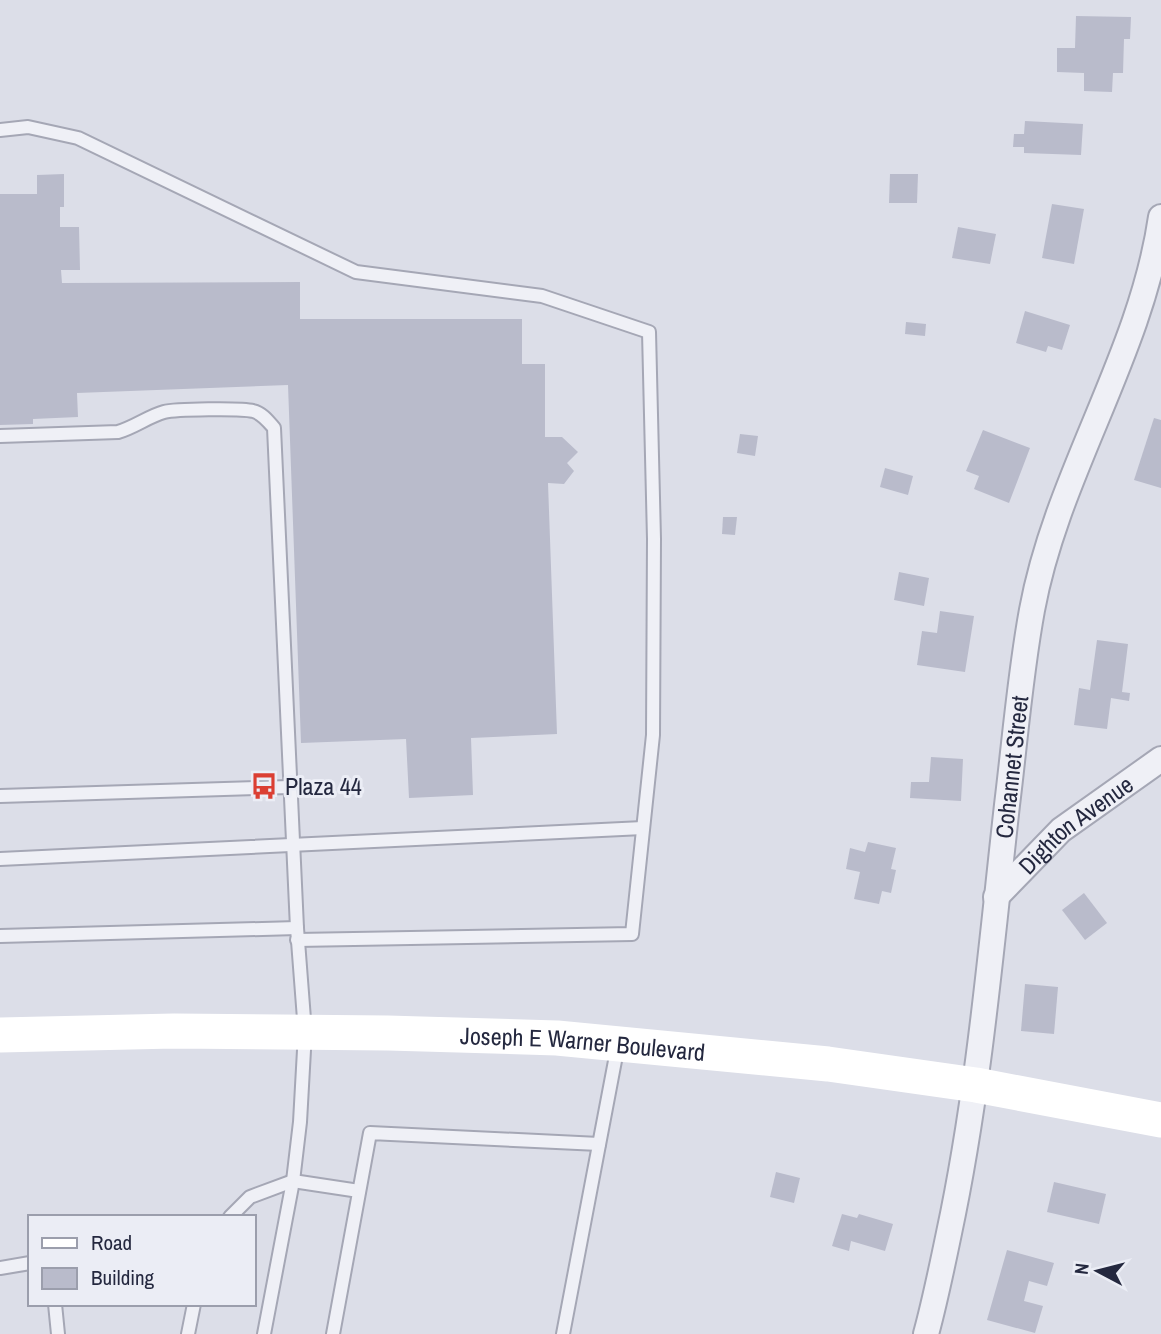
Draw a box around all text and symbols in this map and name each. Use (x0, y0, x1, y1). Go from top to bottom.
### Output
street label: Cohannet Street (987, 693, 1035, 840)
street label: Dighton Avenue (1011, 768, 1139, 881)
place label: Plaza 44 (285, 770, 362, 802)
bus stop icon: Plaza 44 (249, 771, 279, 801)
street label: Joseph E Warner Boulevard (460, 1019, 707, 1068)
legend (28, 1215, 256, 1306)
text: Road (91, 1228, 132, 1257)
north arrow (1063, 1236, 1133, 1306)
text: N (1068, 1262, 1095, 1276)
text: Building (91, 1263, 155, 1292)

